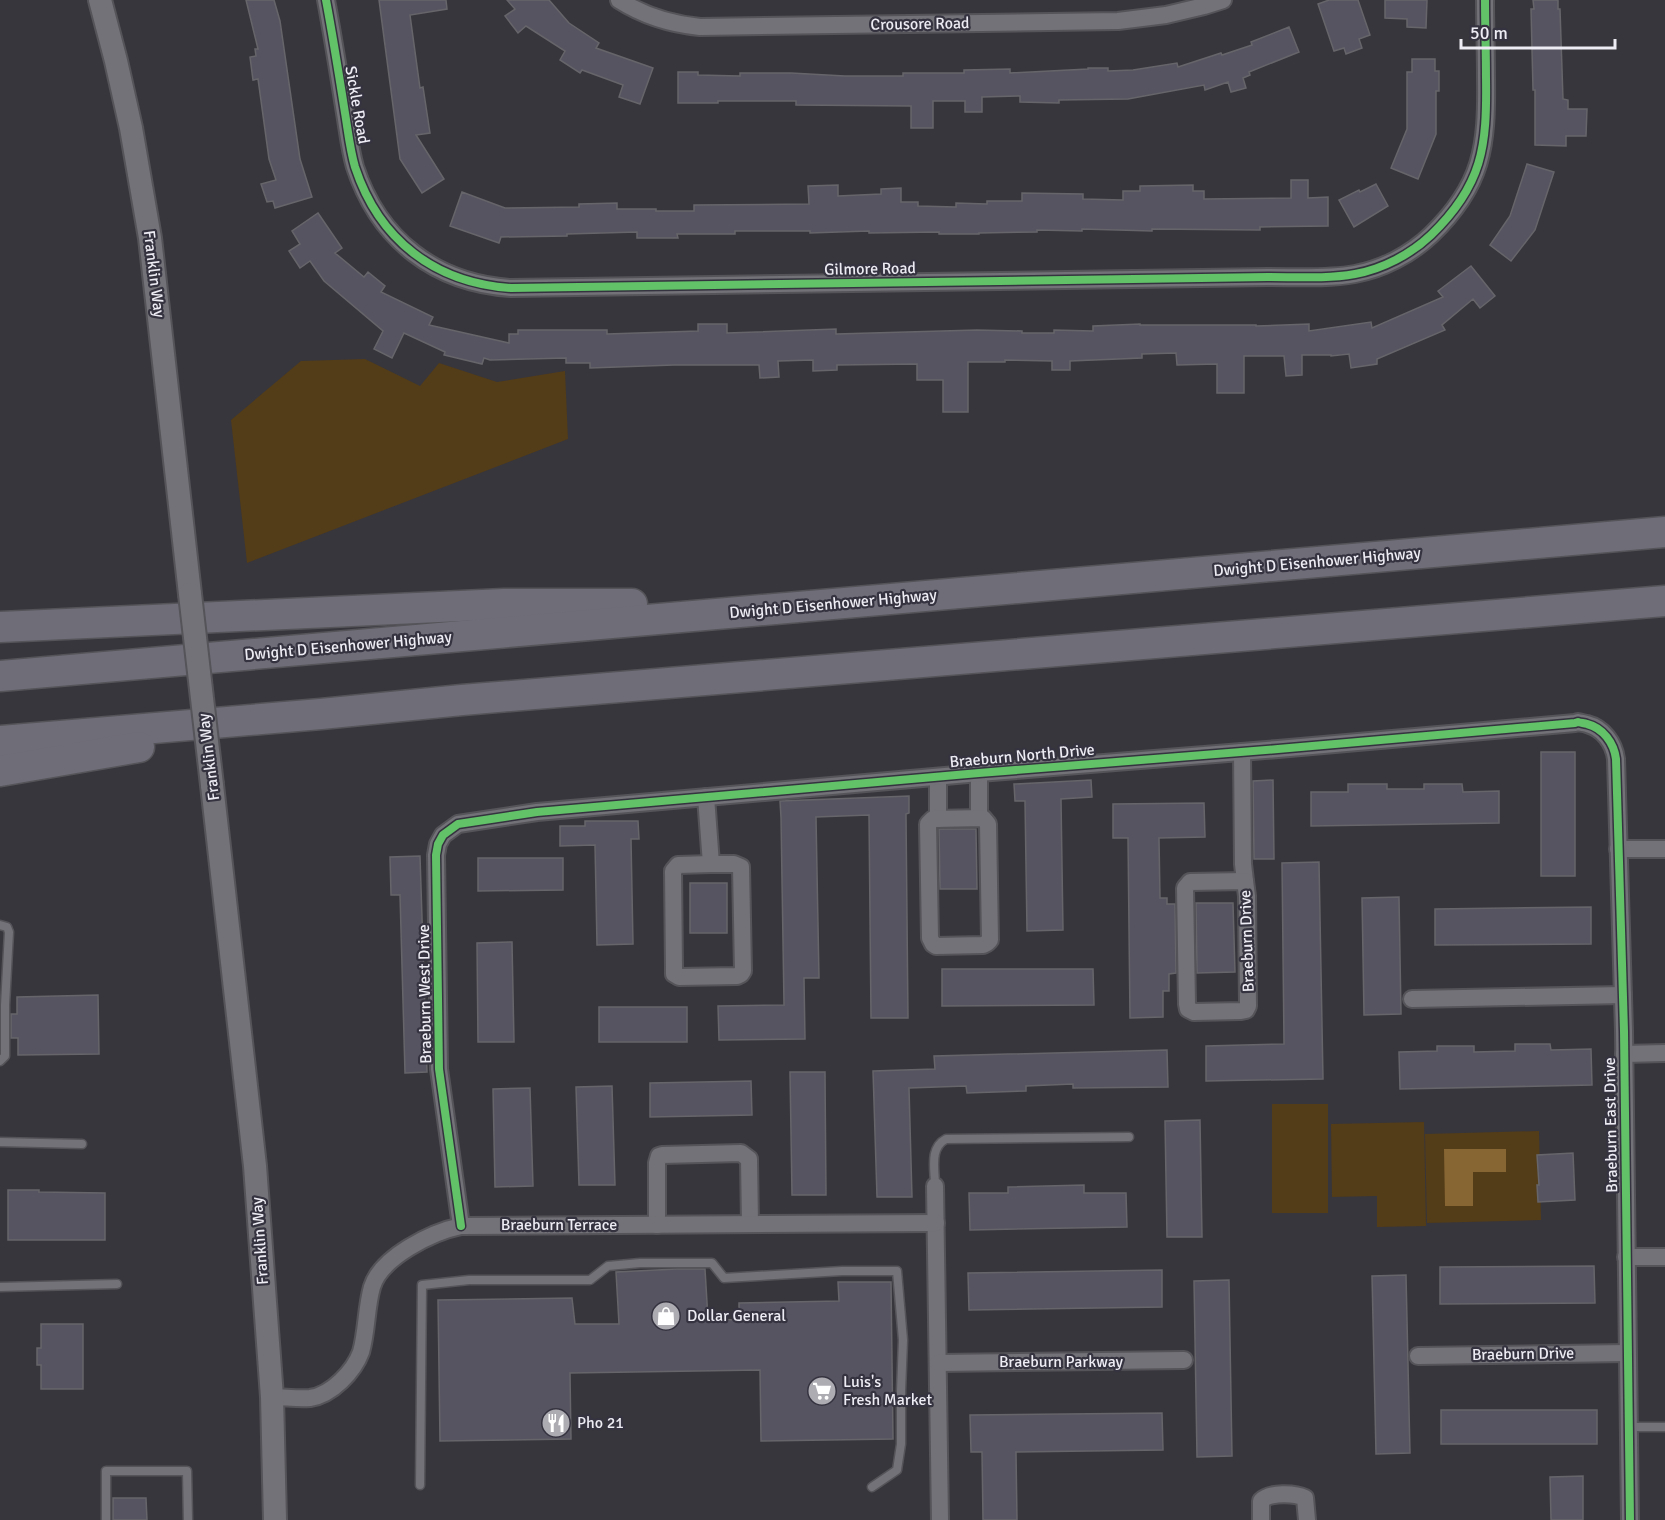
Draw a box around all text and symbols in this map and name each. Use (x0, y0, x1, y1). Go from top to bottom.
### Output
scale bar (1461, 12, 1616, 50)
street label: Crousore Road (870, 13, 970, 35)
text: 50 m (1470, 22, 1508, 44)
street label: Sickle Road (340, 64, 374, 146)
street label: Franklin Way (139, 229, 169, 319)
street label: Gilmore Road (824, 258, 916, 280)
street label: Dwight D Eisenhower Highway (1212, 543, 1422, 581)
street label: Dwight D Eisenhower Highway (728, 585, 938, 623)
street label: Dwight D Eisenhower Highway (243, 627, 453, 665)
street label: Franklin Way (194, 712, 224, 802)
street label: Braeburn North Drive (949, 740, 1095, 772)
street label: Braeburn Drive (1235, 889, 1259, 993)
street label: Braeburn West Drive (414, 924, 436, 1064)
street label: Braeburn East Drive (1600, 1057, 1622, 1193)
street label: Franklin Way (247, 1196, 273, 1286)
street label: Braeburn Terrace (501, 1215, 617, 1235)
shop icon: Dollar General (650, 1300, 682, 1332)
place label: Dollar General (687, 1306, 786, 1326)
street label: Braeburn Drive (1472, 1343, 1574, 1365)
street label: Braeburn Parkway (999, 1352, 1124, 1372)
place label: Luis's Fresh Market (843, 1372, 932, 1410)
supermarket icon: Luis's Fresh Market (806, 1375, 838, 1407)
restaurant icon: Pho 21 (540, 1407, 572, 1439)
place label: Pho 21 (577, 1413, 624, 1433)

